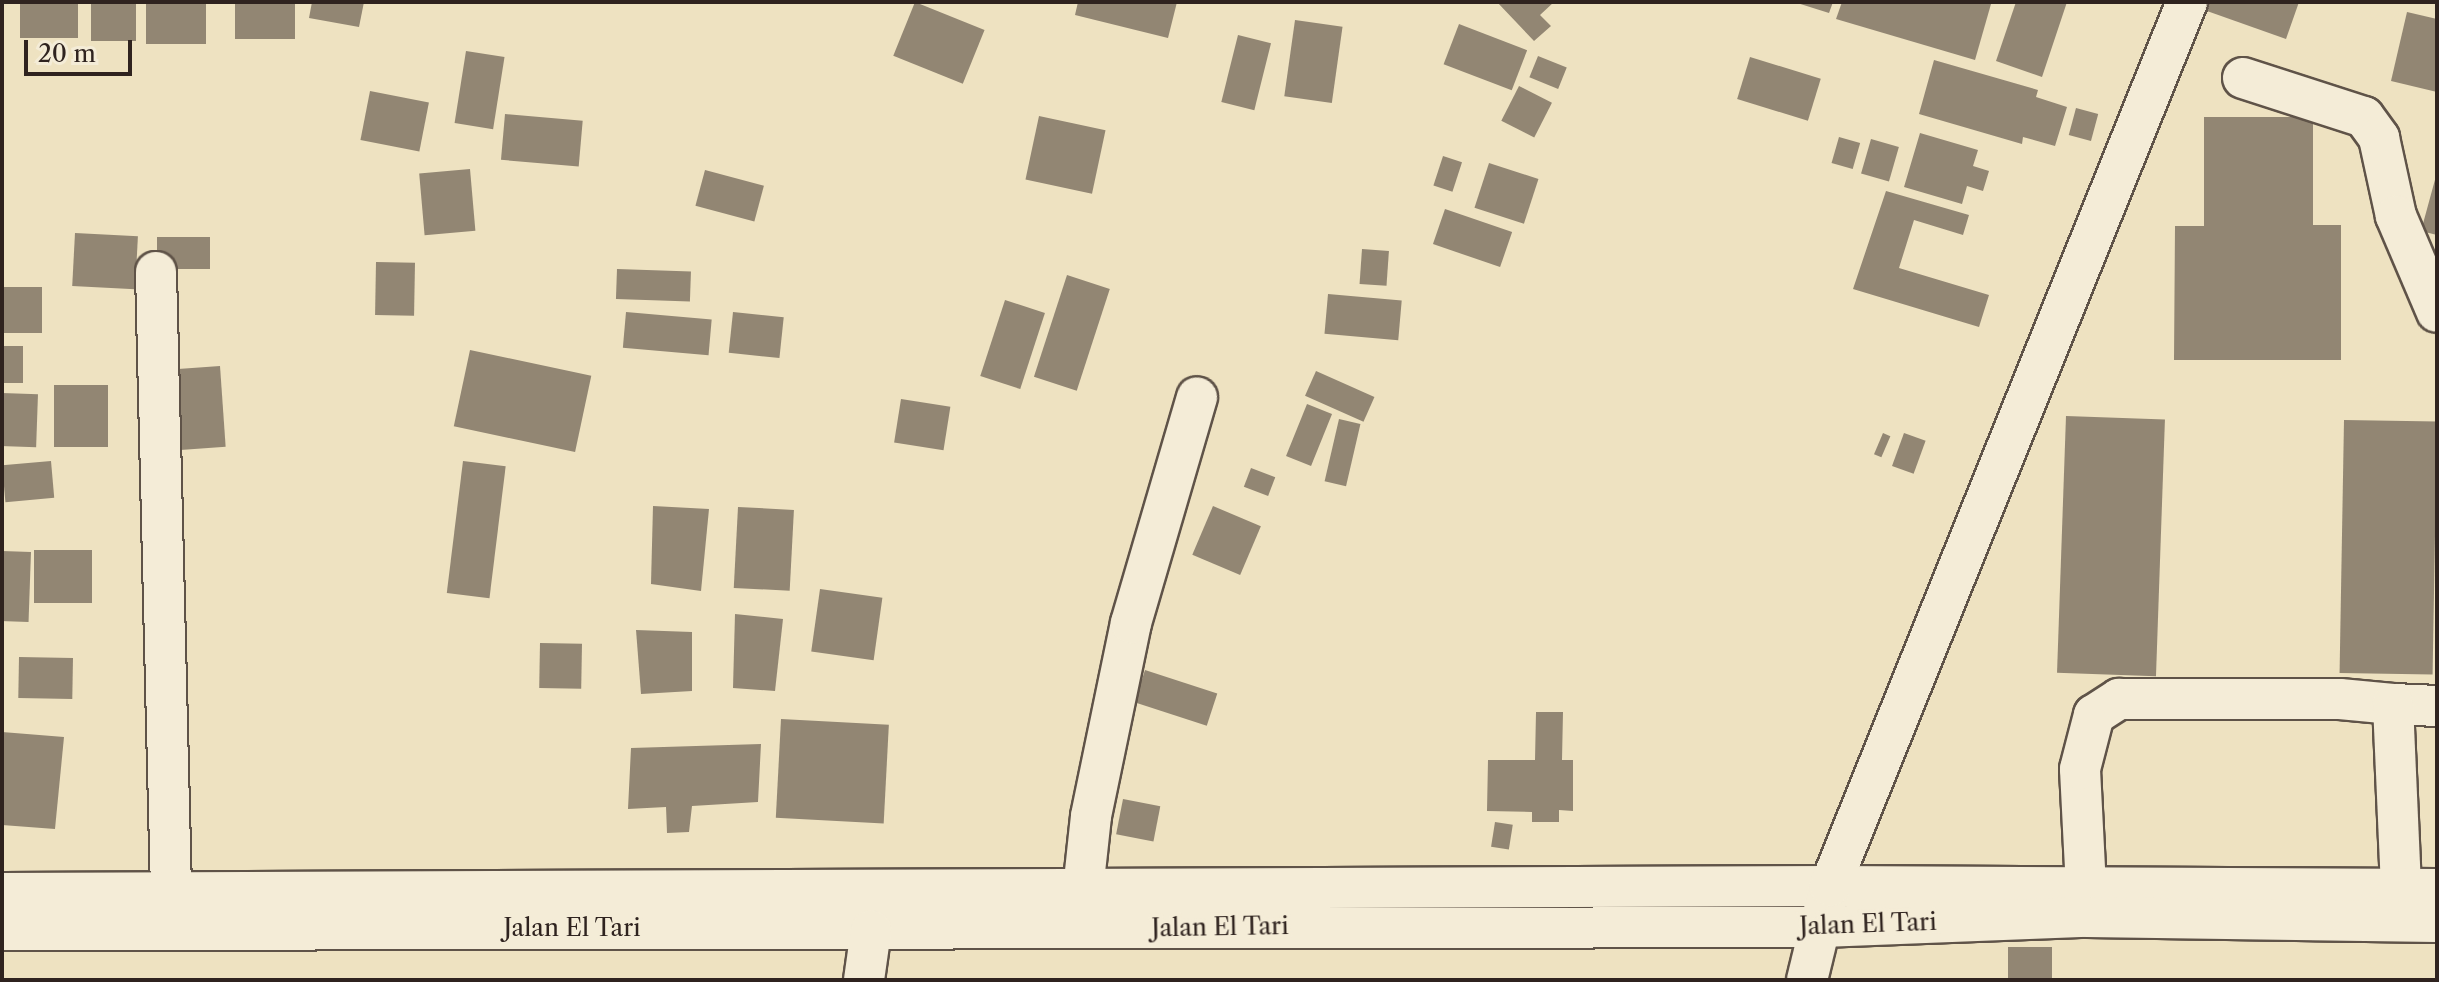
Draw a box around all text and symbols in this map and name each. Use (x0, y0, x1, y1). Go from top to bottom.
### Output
scale bar (28, 24, 136, 74)
text: 20 m (38, 39, 96, 68)
street label: Jalan El Tari (1799, 907, 1937, 941)
street label: Jalan El Tari (1151, 911, 1289, 943)
street label: Jalan El Tari (503, 914, 641, 942)

